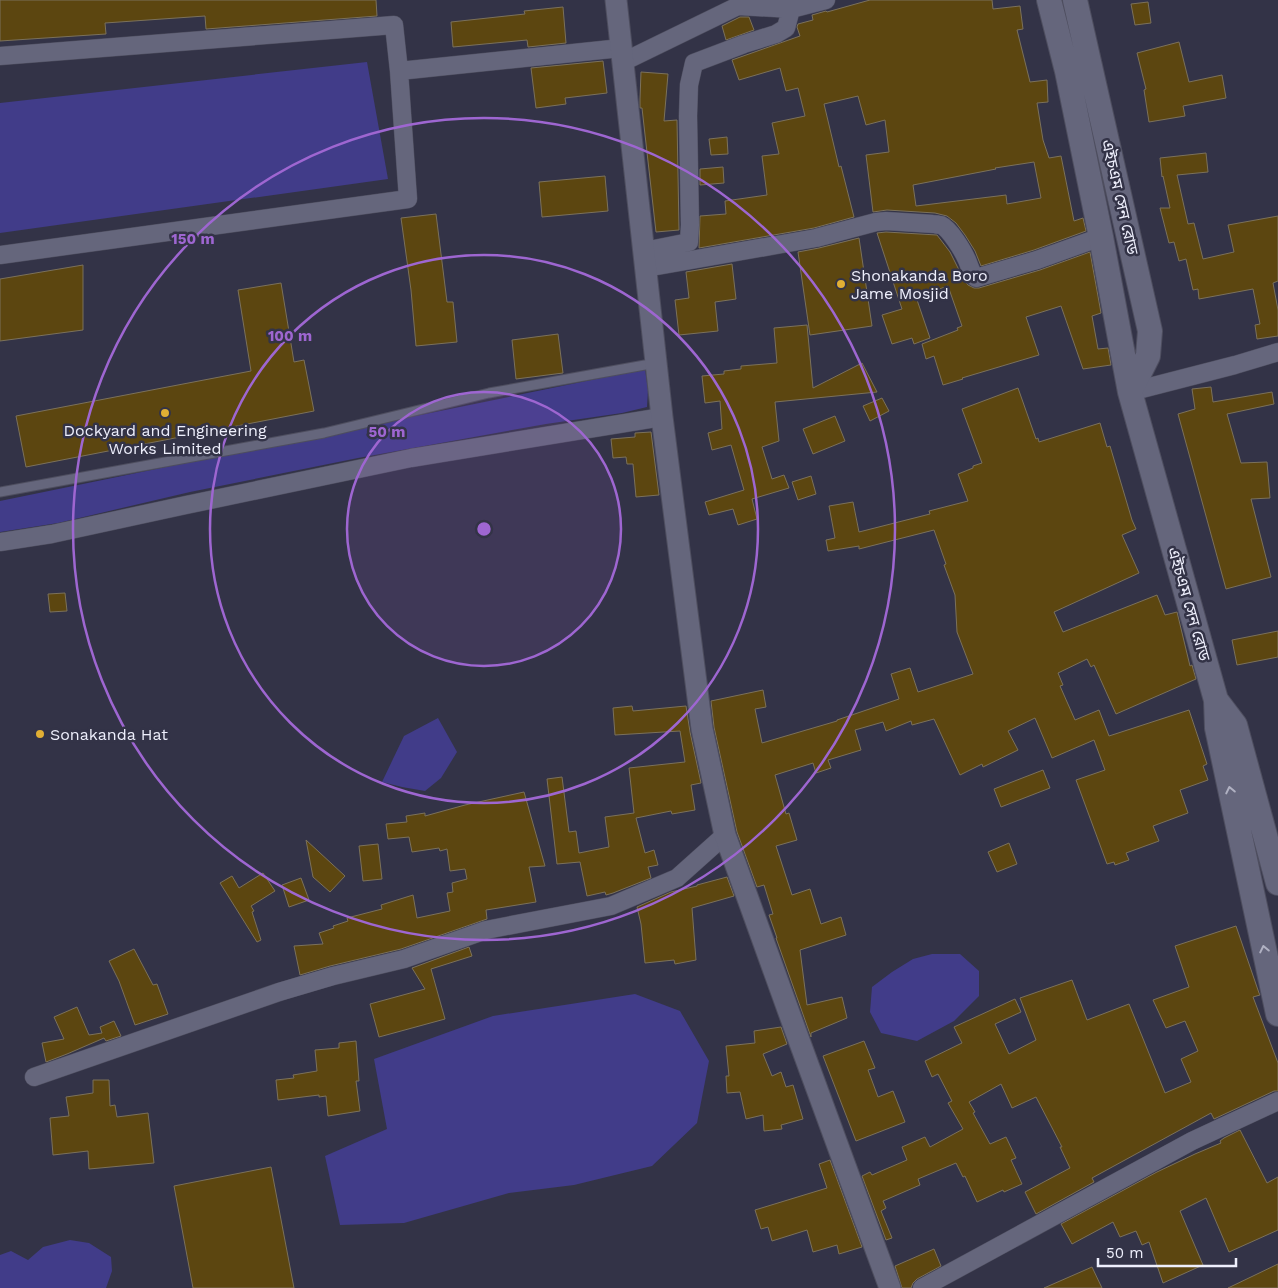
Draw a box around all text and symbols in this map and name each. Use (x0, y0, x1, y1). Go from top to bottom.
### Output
street label: এইচএম সেন রোড (1098, 138, 1143, 257)
text: 150 m (171, 230, 215, 248)
place label: Shonakanda Boro Jame Mosjid (851, 266, 988, 303)
marker: Shonakanda Boro Jame Mosjid (835, 278, 847, 290)
text: 100 m (268, 327, 312, 345)
marker: Dockyard and Engineering Works Limited (159, 407, 171, 419)
place label: Dockyard and Engineering Works Limited (64, 421, 267, 458)
text: 50 m (369, 423, 405, 441)
centre of rings (475, 520, 493, 538)
street label: এইচএম সেন রোড (1164, 545, 1215, 664)
place label: Sonakanda Hat (50, 725, 168, 744)
marker: Sonakanda Hat (34, 728, 46, 740)
one-way arrow (1225, 786, 1236, 795)
one-way arrow (1259, 945, 1270, 954)
scale bar (1098, 1236, 1236, 1268)
text: 50 m (1106, 1244, 1143, 1262)

